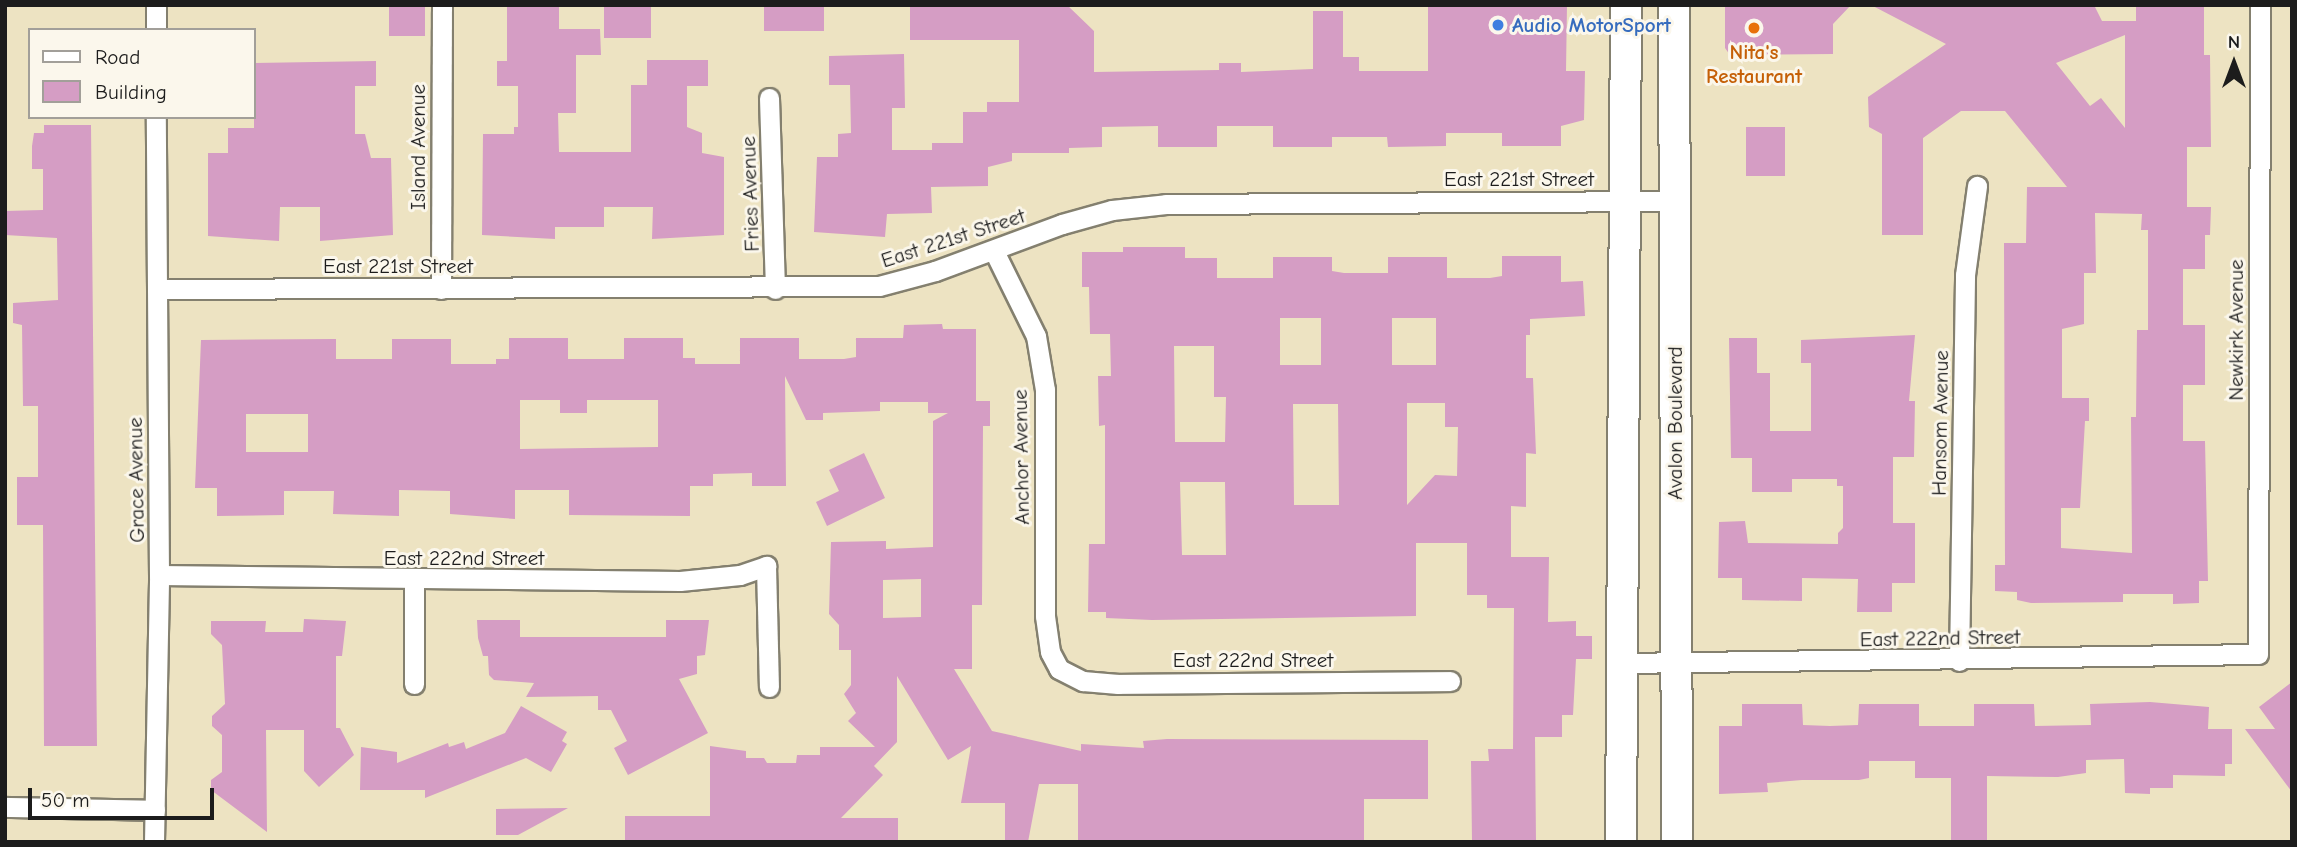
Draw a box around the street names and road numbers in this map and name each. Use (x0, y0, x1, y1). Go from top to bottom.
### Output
street label: Island Avenue (405, 84, 431, 210)
street label: Fries Avenue (735, 136, 765, 252)
street label: East 221st Street (1444, 166, 1594, 192)
street label: East 221st Street (878, 203, 1028, 273)
street label: East 221st Street (323, 253, 473, 279)
street label: Newkirk Avenue (2223, 259, 2249, 401)
street label: Avalon Boulevard (1662, 346, 1688, 500)
street label: Hansom Avenue (1926, 350, 1954, 496)
street label: Anchor Avenue (1007, 389, 1035, 525)
street label: Grace Avenue (122, 417, 150, 543)
street label: East 222nd Street (384, 545, 544, 571)
street label: East 222nd Street (1860, 624, 2020, 652)
street label: East 222nd Street (1173, 647, 1333, 673)

